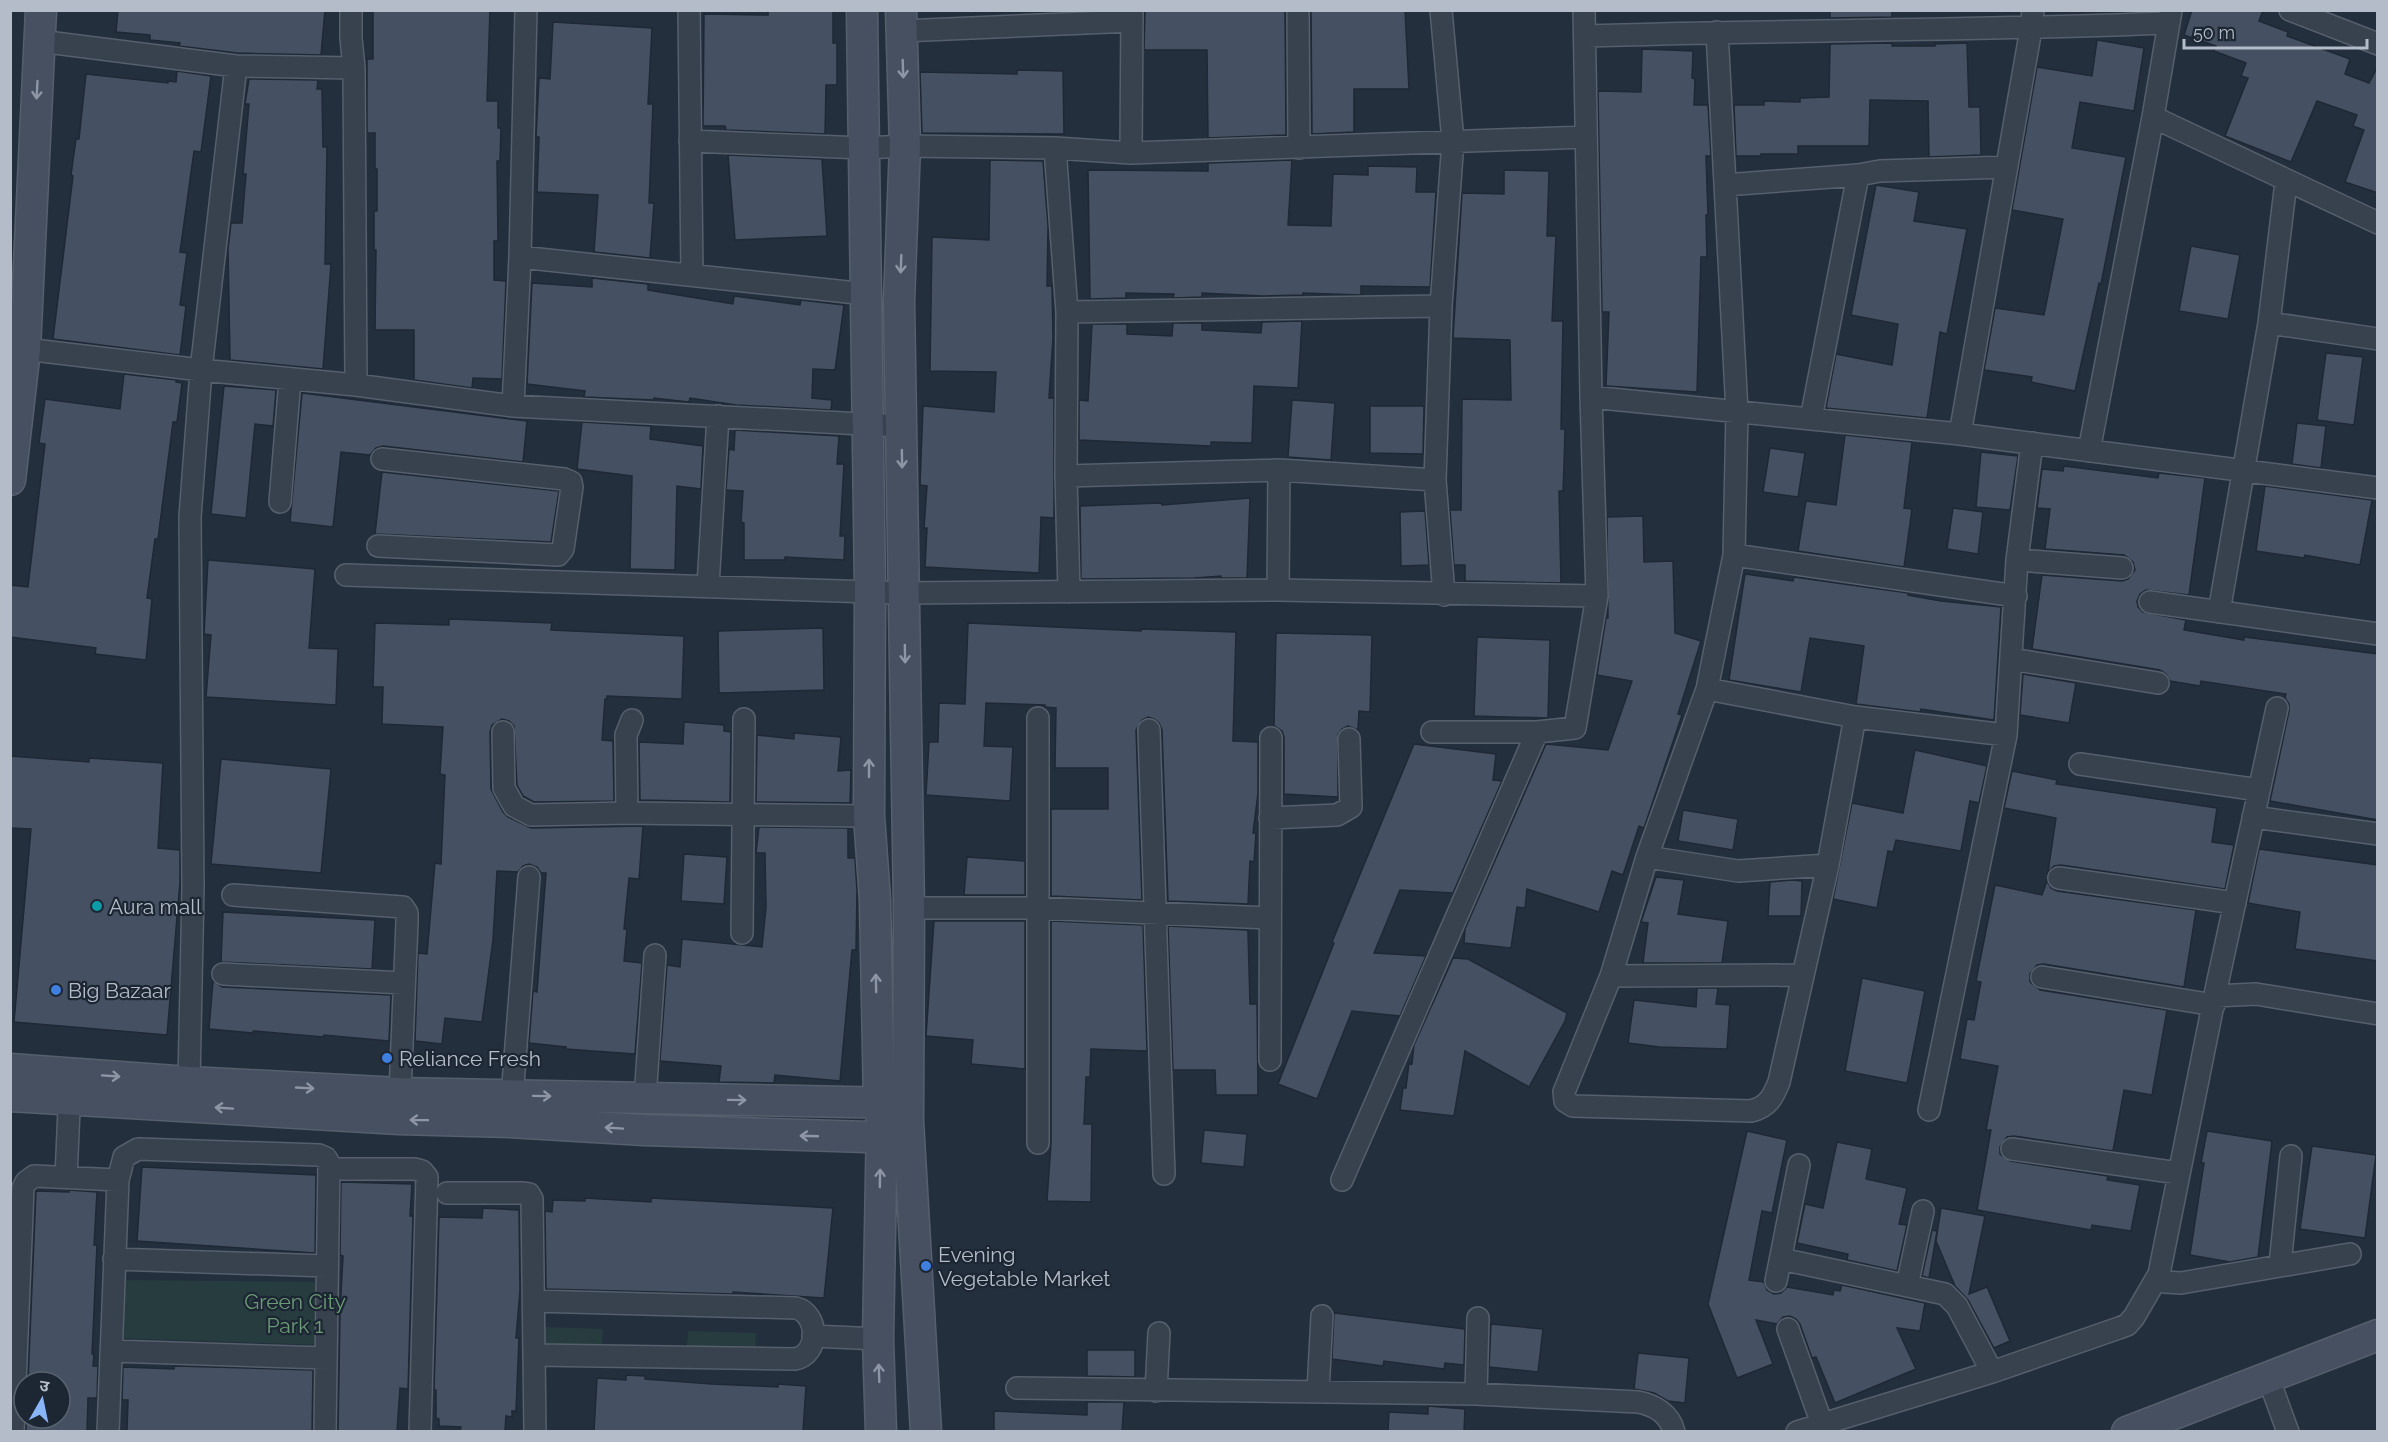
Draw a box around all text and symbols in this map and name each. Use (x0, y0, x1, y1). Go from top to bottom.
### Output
scale bar (2184, 12, 2367, 50)
text: 50 m (2193, 22, 2235, 43)
one-way arrow (897, 58, 908, 78)
one-way arrow (31, 79, 42, 99)
one-way arrow (895, 253, 906, 273)
one-way arrow (896, 448, 908, 468)
one-way arrow (899, 643, 910, 663)
one-way arrow (863, 758, 875, 778)
place label: Aura mall (109, 894, 202, 919)
marker: Aura mall (90, 899, 104, 913)
one-way arrow (870, 974, 882, 994)
place label: Big Bazaar (68, 978, 172, 1003)
marker: Big Bazaar (49, 983, 63, 997)
place label: Reliance Fresh (399, 1046, 541, 1071)
marker: Reliance Fresh (380, 1051, 394, 1065)
one-way arrow (100, 1071, 120, 1082)
one-way arrow (295, 1083, 315, 1094)
one-way arrow (532, 1090, 552, 1101)
one-way arrow (727, 1094, 747, 1106)
one-way arrow (215, 1102, 235, 1113)
one-way arrow (410, 1114, 430, 1125)
one-way arrow (604, 1123, 624, 1134)
one-way arrow (799, 1130, 819, 1141)
one-way arrow (874, 1169, 886, 1189)
place label: Evening Vegetable Market (938, 1242, 1110, 1291)
marker: Evening Vegetable Market (919, 1259, 933, 1273)
park label: Green City Park 1 (244, 1289, 346, 1338)
one-way arrow (873, 1364, 885, 1384)
north arrow (12, 1370, 72, 1430)
text: उ (38, 1376, 51, 1396)

